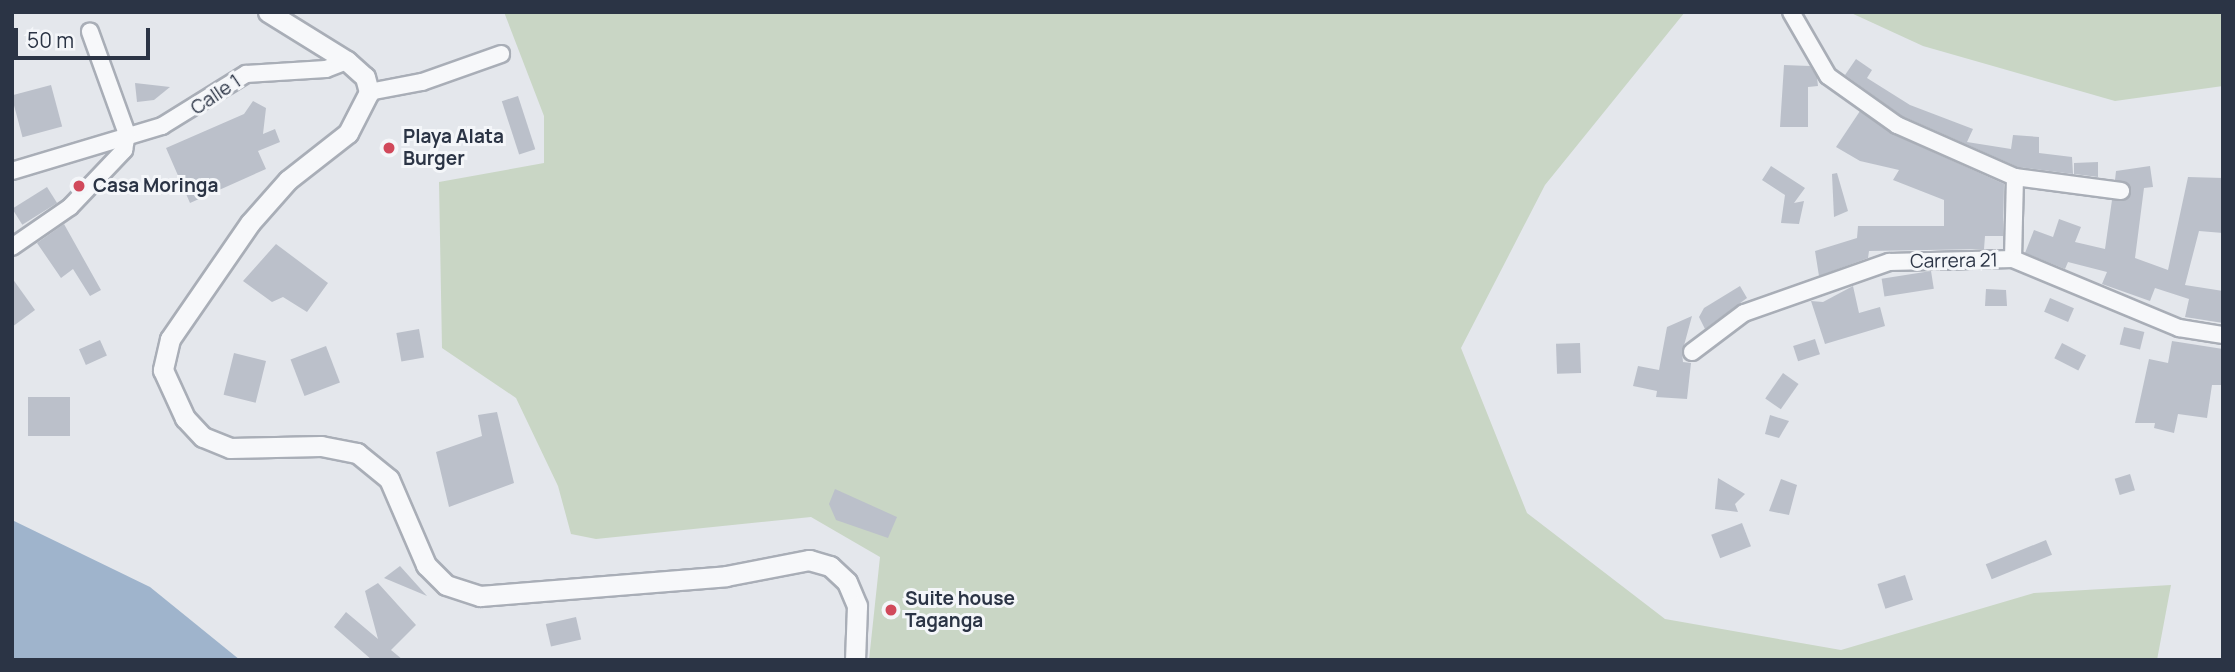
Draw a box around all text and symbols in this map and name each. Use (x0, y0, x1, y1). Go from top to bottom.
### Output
scale bar (18, 14, 154, 58)
text: 50 m (27, 26, 74, 54)
street label: Calle 1 (187, 70, 245, 120)
place label: Playa Alata Burger (403, 126, 504, 170)
marker: Playa Alata Burger (381, 140, 397, 156)
place label: Casa Moringa (93, 175, 218, 197)
marker: Casa Moringa (71, 178, 87, 194)
street label: Carrera 21 (1910, 249, 1998, 273)
place label: Suite house Taganga (905, 588, 1015, 632)
marker: Suite house Taganga (883, 602, 899, 618)

